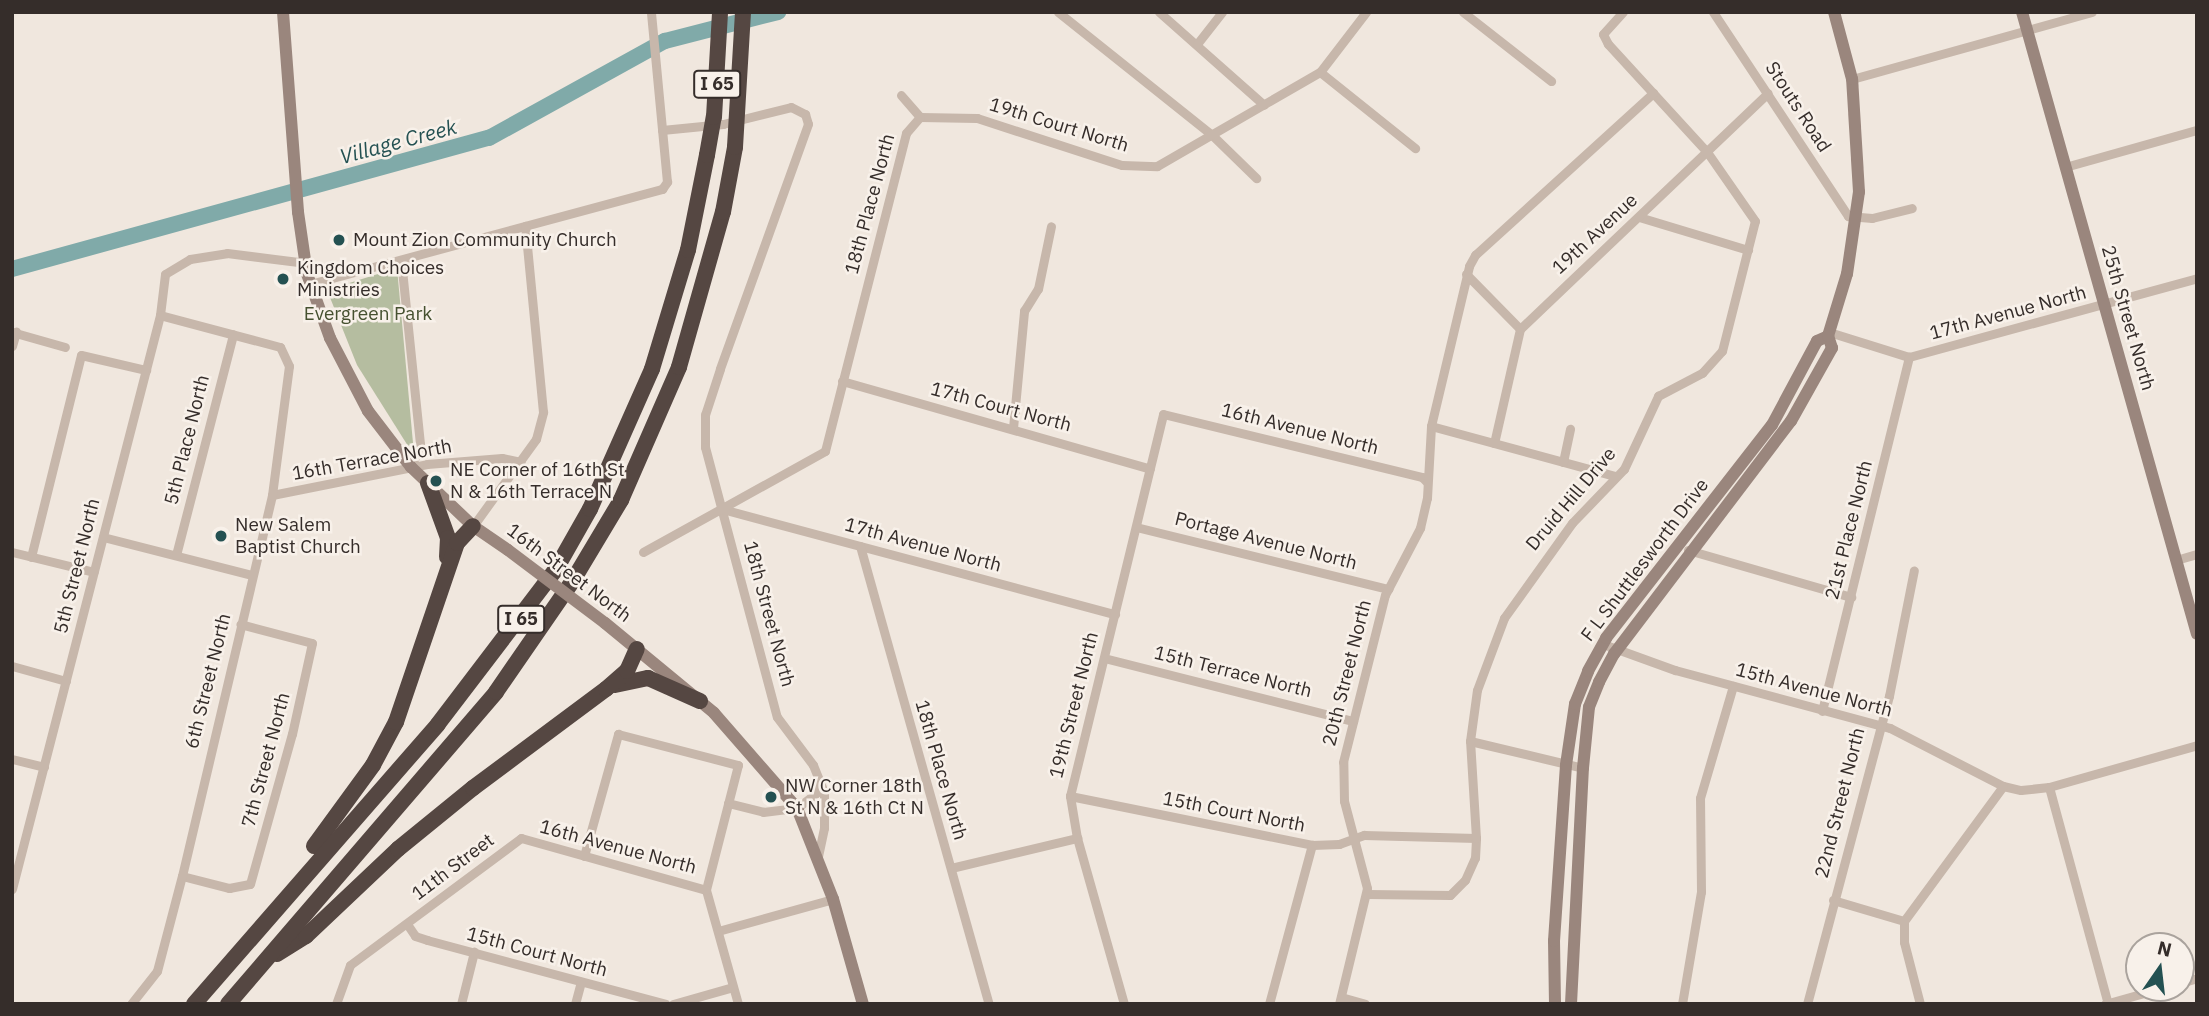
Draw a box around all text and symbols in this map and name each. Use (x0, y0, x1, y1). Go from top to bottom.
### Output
street label: Stouts Road (1760, 58, 1836, 156)
road number: I 65 (692, 70, 742, 98)
street label: 19th Court North (986, 93, 1132, 157)
water label: Village Creek (337, 113, 459, 169)
street label: 18th Place North (840, 131, 900, 277)
street label: 19th Avenue (1548, 189, 1642, 279)
place label: Mount Zion Community Church (353, 229, 617, 251)
marker: Mount Zion Community Church (331, 232, 347, 248)
street label: 25th Street North (2096, 243, 2160, 393)
place label: Kingdom Choices Ministries (297, 257, 444, 301)
marker: Kingdom Choices Ministries (275, 271, 291, 287)
street label: 17th Avenue North (1927, 281, 2089, 345)
park label: Evergreen Park (304, 303, 432, 325)
street label: 5th Place North (160, 373, 214, 507)
street label: 17th Court North (928, 377, 1074, 437)
street label: 16th Avenue North (1219, 398, 1381, 460)
street label: 16th Terrace North (290, 435, 454, 485)
street label: Druid Hill Drive (1521, 443, 1621, 555)
street label: 21st Place North (1821, 458, 1877, 602)
place label: NE Corner of 16th St N & 16th Terrace N (450, 459, 625, 503)
marker: NE Corner of 16th St N & 16th Terrace N (428, 473, 444, 489)
street label: F L Shuttlesworth Drive (1576, 474, 1714, 646)
street label: 5th Street North (49, 496, 105, 636)
street label: Portage Avenue North (1173, 507, 1359, 575)
street label: 17th Avenue North (842, 513, 1004, 577)
place label: New Salem Baptist Church (235, 514, 361, 558)
street label: 16th Street North (502, 519, 636, 627)
marker: New Salem Baptist Church (213, 528, 229, 544)
street label: 18th Street North (739, 539, 799, 689)
street label: 20th Street North (1318, 598, 1376, 748)
road number: I 65 (496, 604, 546, 634)
street label: 6th Street North (180, 611, 236, 751)
street label: 19th Street North (1045, 630, 1103, 780)
street label: 15th Terrace North (1152, 641, 1314, 703)
street label: 15th Avenue North (1733, 658, 1895, 722)
street label: 7th Street North (237, 690, 295, 830)
street label: 18th Place North (910, 697, 972, 843)
street label: 22nd Street North (1810, 725, 1870, 881)
place label: NW Corner 18th St N & 16th Ct N (785, 775, 924, 819)
street label: 15th Court North (1161, 787, 1307, 837)
marker: NW Corner 18th St N & 16th Ct N (763, 789, 779, 805)
street label: 16th Avenue North (537, 815, 699, 879)
street label: 11th Street (407, 829, 499, 905)
street label: 15th Court North (464, 922, 610, 982)
north arrow (2125, 932, 2195, 1002)
text: N (2155, 935, 2174, 962)

